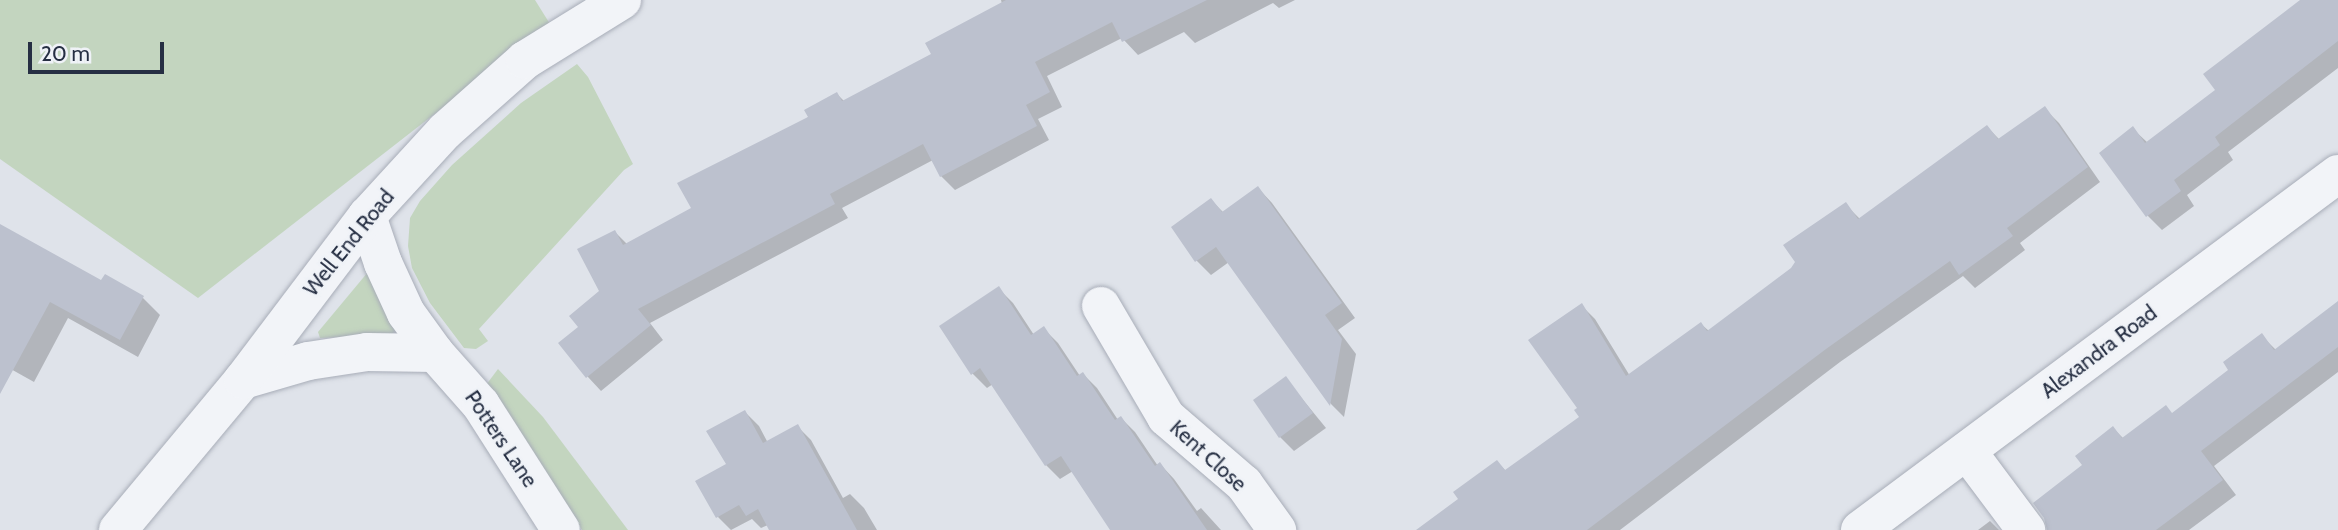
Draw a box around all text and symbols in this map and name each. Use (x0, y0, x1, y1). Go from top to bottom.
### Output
scale bar (32, 28, 168, 72)
text: 20 m (41, 41, 90, 66)
street label: Well End Road (298, 185, 400, 301)
street label: Alexandra Road (2036, 300, 2162, 404)
street label: Potters Lane (459, 386, 543, 492)
street label: Kent Close (1165, 415, 1251, 497)

